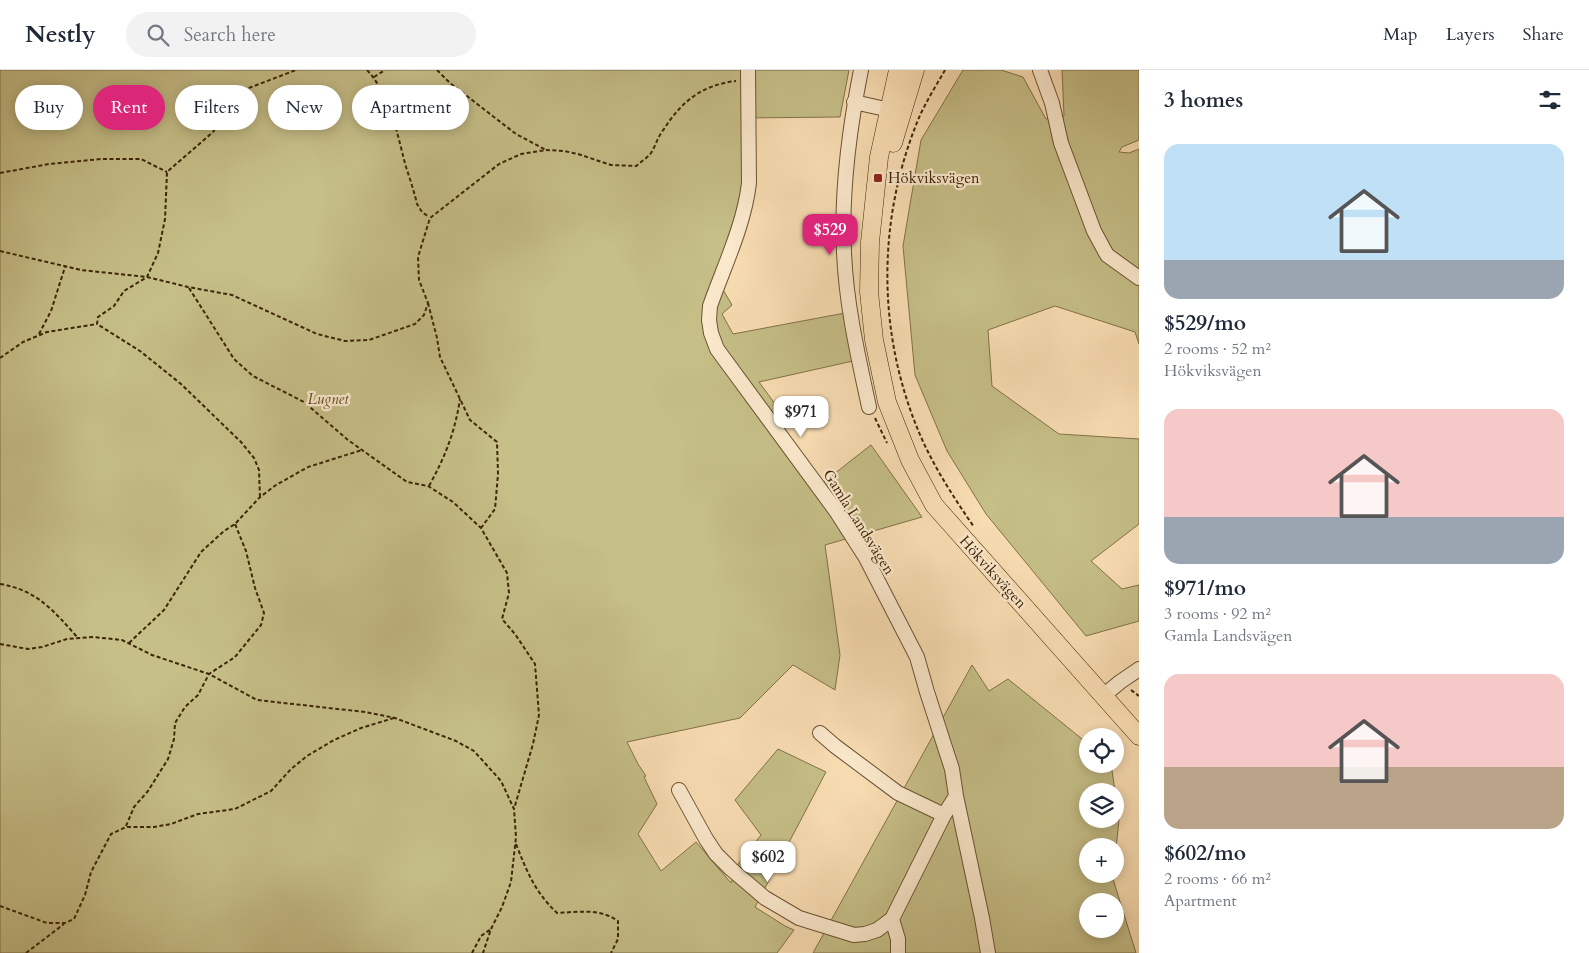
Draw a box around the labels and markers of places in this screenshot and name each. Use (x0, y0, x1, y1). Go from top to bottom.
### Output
place label: Hökviksvägen (888, 168, 980, 188)
marker: Hökviksvägen (872, 172, 884, 184)
pin: $529 (800, 214, 860, 256)
pin: $971 (771, 396, 831, 438)
pin: $602 (738, 840, 798, 883)

